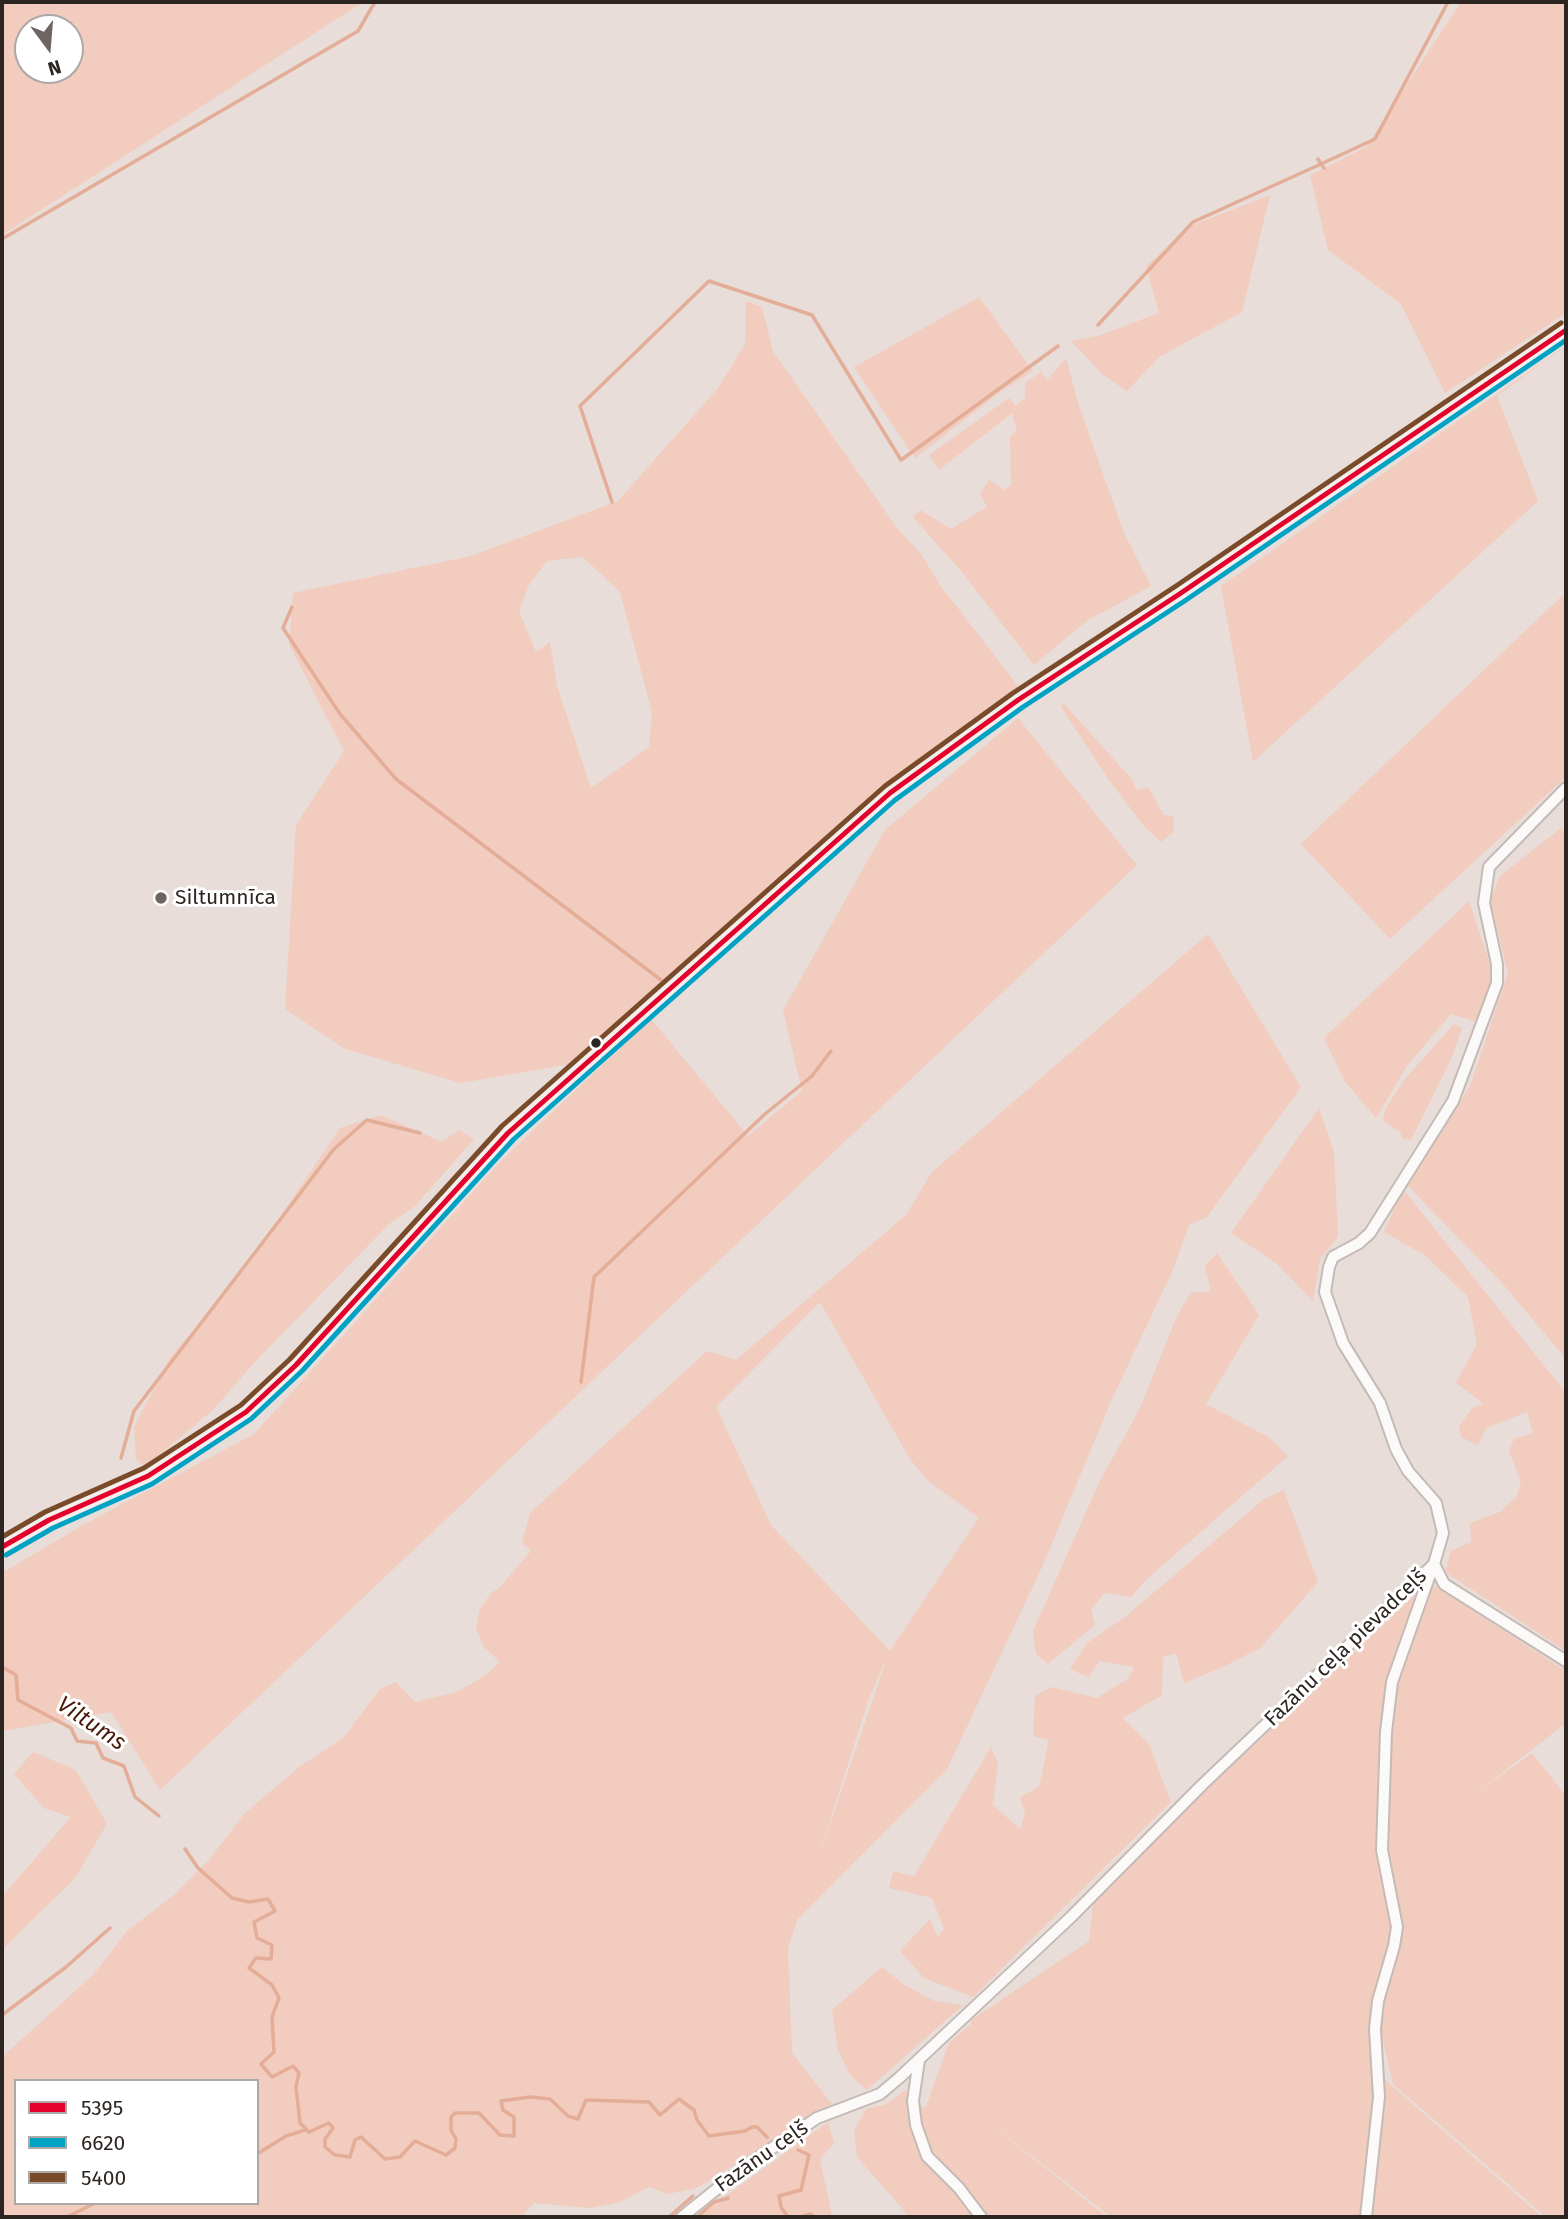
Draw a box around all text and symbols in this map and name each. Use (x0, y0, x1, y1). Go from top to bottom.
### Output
north arrow (14, 14, 84, 84)
text: N (45, 55, 64, 81)
place label: Siltumnīca (175, 885, 276, 911)
marker: Siltumnīca (153, 890, 169, 906)
unlabelled marker (589, 1036, 603, 1050)
street label: Fazānu ceļa pievadceļš (1260, 1564, 1432, 1732)
water label: Viltums (51, 1691, 131, 1757)
legend (14, 2079, 259, 2205)
text: 5395 (81, 2095, 123, 2121)
street label: Fazānu ceļš (711, 2116, 813, 2198)
text: 6620 (81, 2130, 125, 2156)
text: 5400 (81, 2165, 126, 2191)

